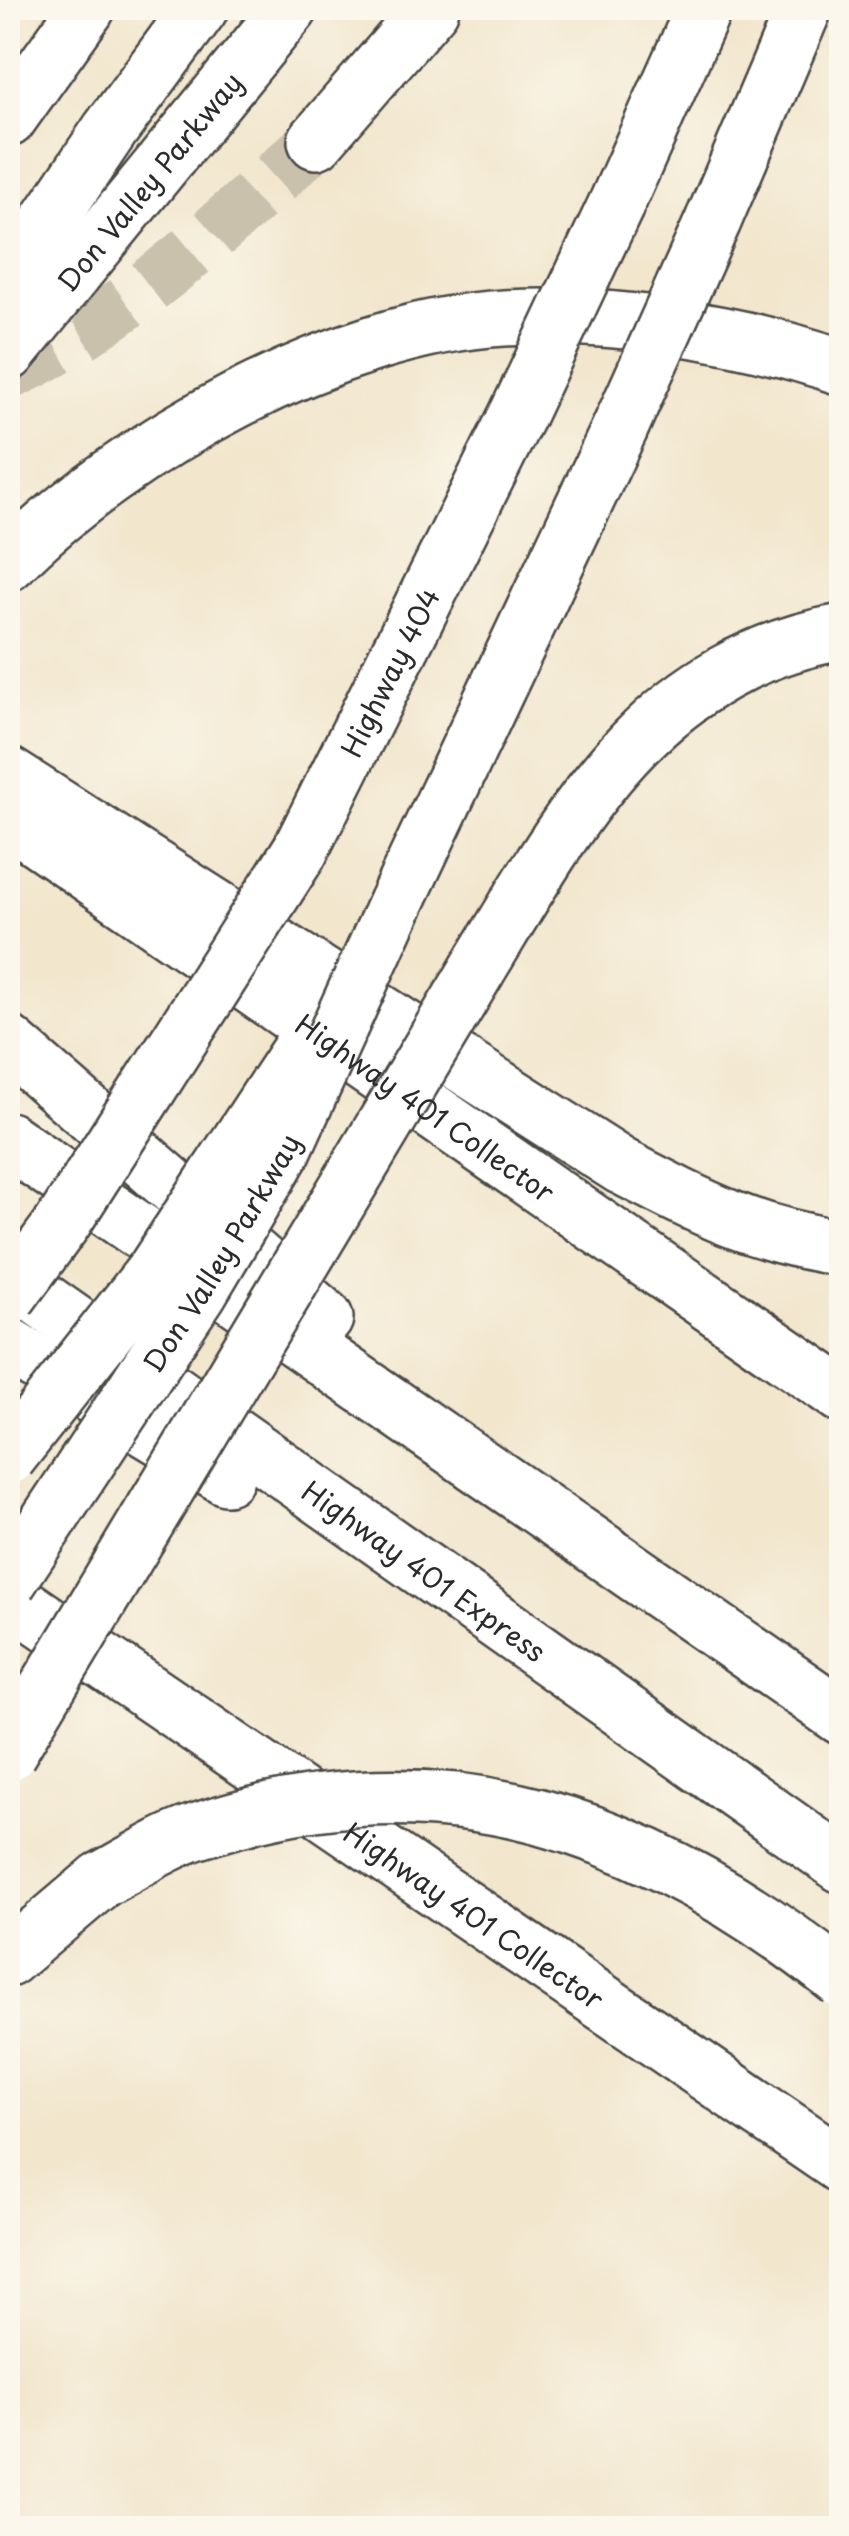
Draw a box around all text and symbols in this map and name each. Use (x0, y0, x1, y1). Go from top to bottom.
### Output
street label: Don Valley Parkway (46, 62, 251, 300)
street label: Highway 404 (329, 580, 449, 764)
street label: Highway 401 Collector (287, 1002, 564, 1212)
street label: Don Valley Parkway (131, 1127, 310, 1380)
street label: Highway 401 Express (294, 1469, 555, 1671)
street label: Highway 401 Collector (336, 1811, 613, 2019)

